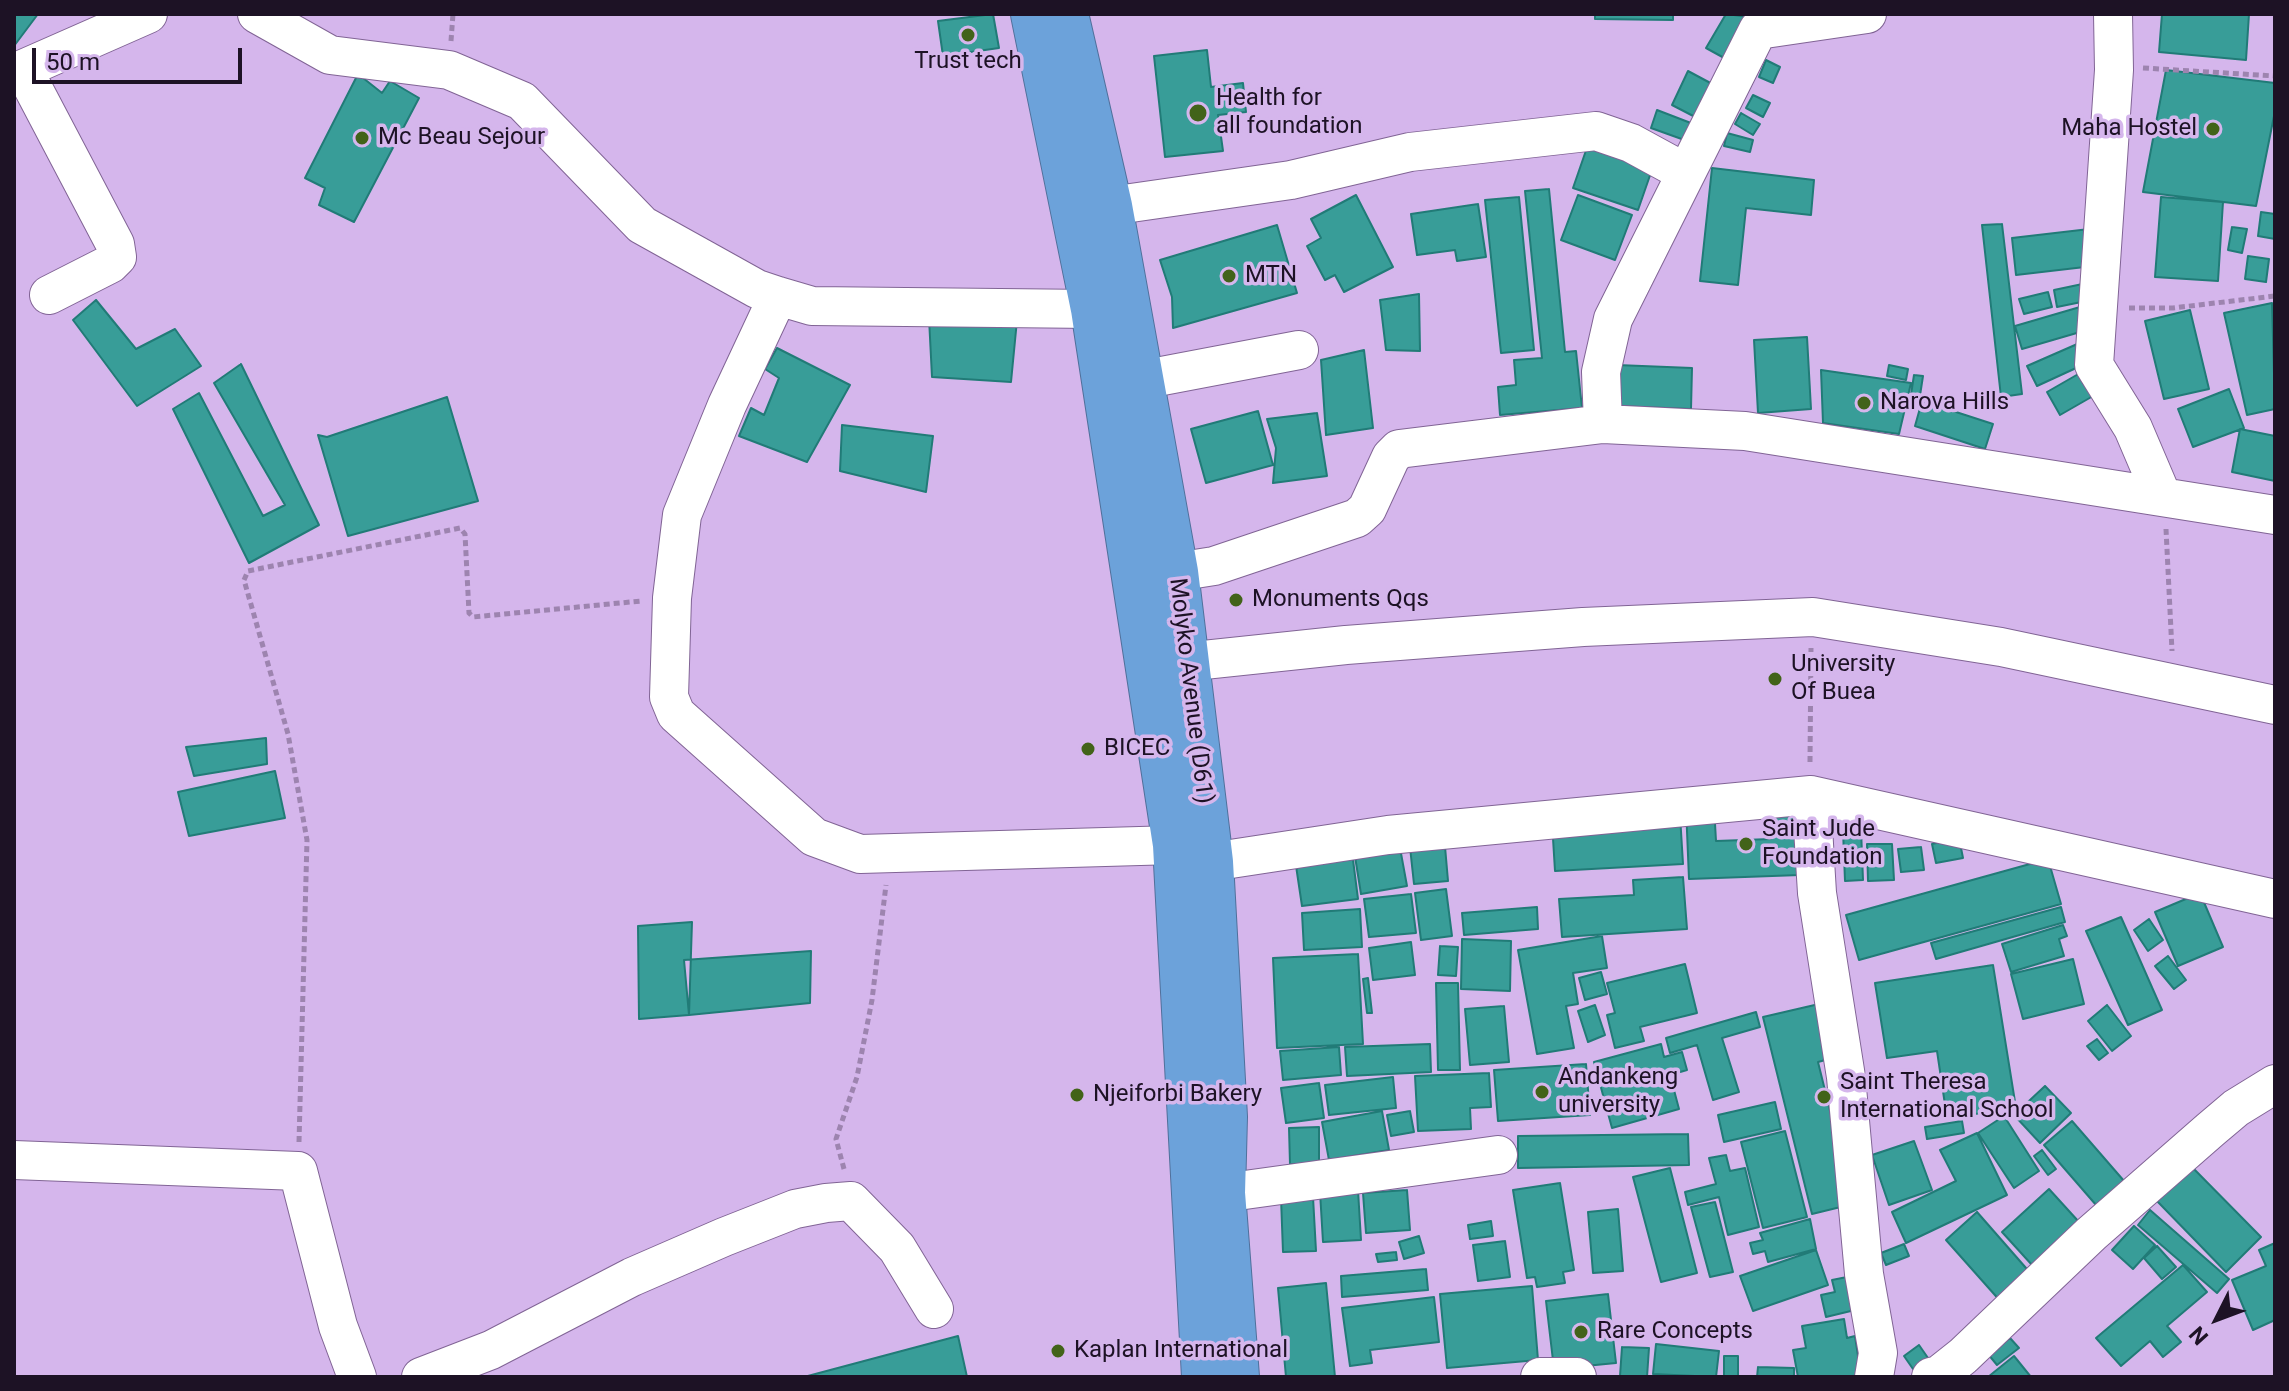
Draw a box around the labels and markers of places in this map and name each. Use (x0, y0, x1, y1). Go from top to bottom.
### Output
marker: Trust tech (959, 26, 977, 44)
place label: Trust tech (914, 48, 1022, 76)
place label: Health for all foundation (1216, 85, 1362, 141)
marker: Health for all foundation (1187, 102, 1209, 124)
place label: Maha Hostel (2061, 115, 2197, 143)
marker: Maha Hostel (2204, 120, 2222, 138)
place label: Mc Beau Sejour (378, 124, 545, 152)
marker: Mc Beau Sejour (353, 129, 371, 147)
place label: MTN (1245, 262, 1297, 290)
marker: MTN (1220, 267, 1238, 285)
place label: Narova Hills (1880, 389, 2009, 417)
marker: Narova Hills (1855, 394, 1873, 412)
place label: Monuments Qqs (1252, 586, 1429, 614)
marker: Monuments Qqs (1227, 591, 1245, 609)
place label: University Of Buea (1791, 651, 1895, 707)
marker: University Of Buea (1766, 670, 1784, 688)
place label: BICEC (1104, 735, 1170, 763)
marker: BICEC (1079, 740, 1097, 758)
place label: Saint Jude Foundation (1762, 816, 1882, 872)
marker: Saint Jude Foundation (1737, 835, 1755, 853)
place label: Andankeng university (1558, 1064, 1678, 1120)
place label: Saint Theresa International School (1840, 1069, 2054, 1125)
place label: Njeiforbi Bakery (1093, 1081, 1262, 1109)
marker: Andankeng university (1533, 1083, 1551, 1101)
marker: Njeiforbi Bakery (1068, 1086, 1086, 1104)
marker: Saint Theresa International School (1815, 1088, 1833, 1106)
place label: Rare Concepts (1597, 1318, 1753, 1346)
marker: Rare Concepts (1572, 1323, 1590, 1341)
place label: Kaplan International (1074, 1337, 1288, 1365)
marker: Kaplan International (1049, 1342, 1067, 1360)

